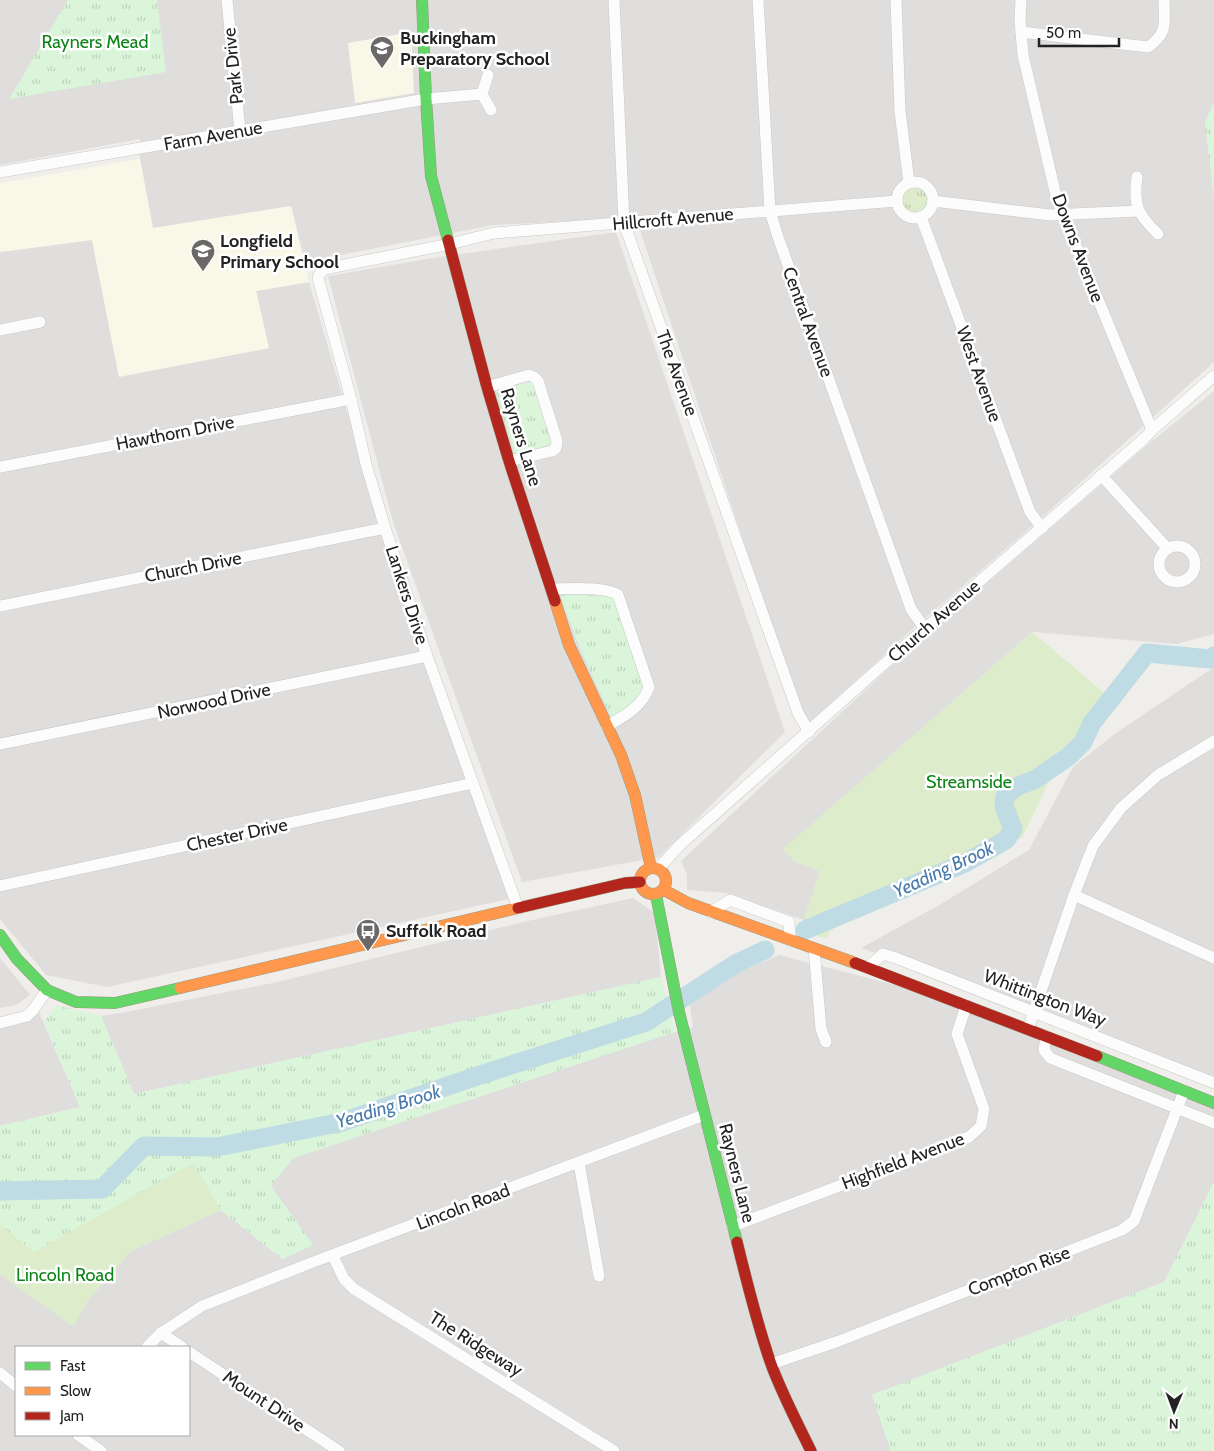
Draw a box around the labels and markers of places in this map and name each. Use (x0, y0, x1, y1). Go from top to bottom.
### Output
place label: Buckingham Preparatory School (400, 27, 550, 70)
school or university icon: Buckingham Preparatory School (369, 35, 395, 69)
place label: Longfield Primary School (220, 230, 339, 273)
school or university icon: Longfield Primary School (190, 238, 216, 272)
bus stop icon: Suffolk Road (355, 918, 381, 952)
place label: Suffolk Road (386, 920, 487, 942)

